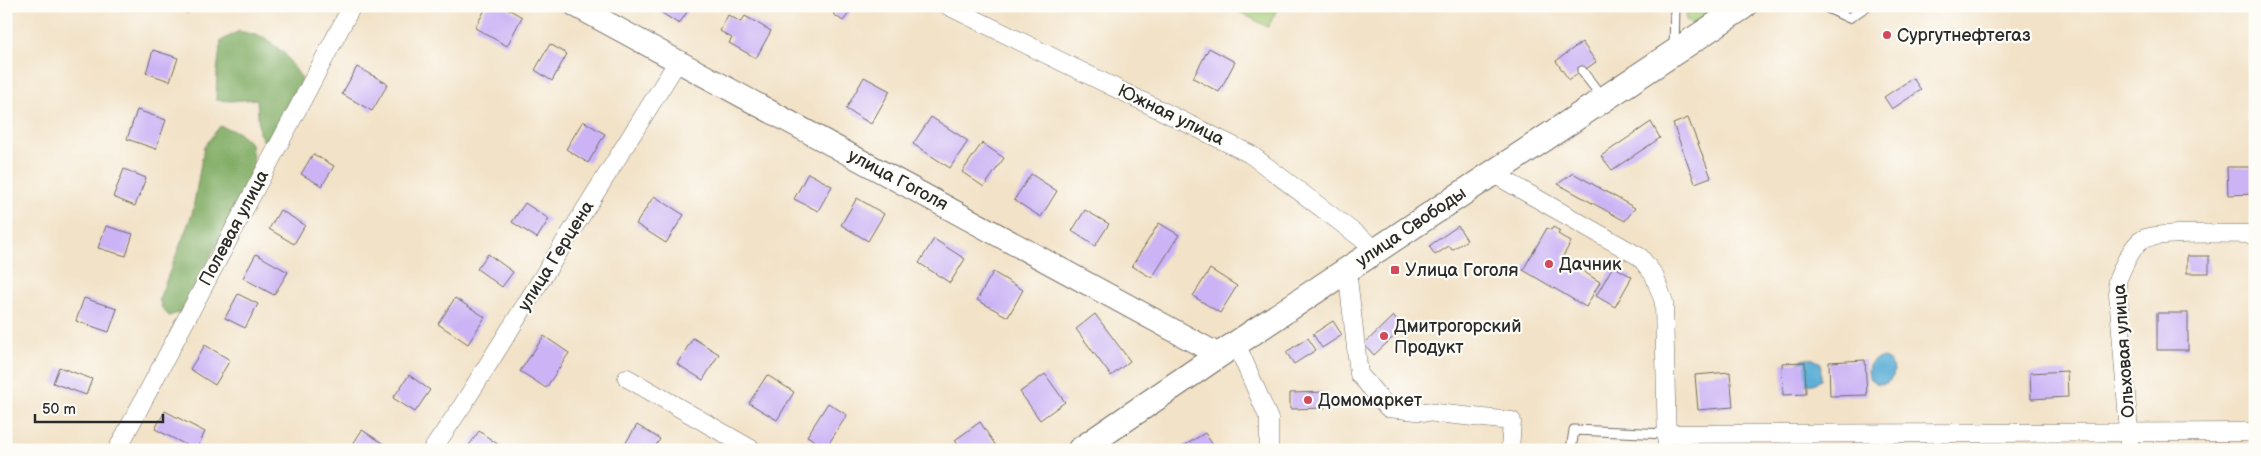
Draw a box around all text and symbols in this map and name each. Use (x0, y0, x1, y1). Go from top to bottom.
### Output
place label: Сургутнефтегаз (1897, 25, 2031, 46)
marker: Сургутнефтегаз (1881, 29, 1893, 41)
street label: Южная улица (1114, 80, 1228, 150)
street label: улица Гоголя (845, 145, 952, 215)
street label: Полевая улица (195, 166, 273, 289)
street label: улица Свободы (1352, 182, 1470, 272)
street label: улица Герцена (514, 197, 599, 315)
place label: Дачник (1559, 254, 1622, 275)
marker: Дачник (1543, 258, 1555, 270)
place label: Улица Гоголя (1405, 260, 1518, 281)
marker: Улица Гоголя (1389, 264, 1401, 276)
street label: Ольховая улица (2109, 283, 2139, 419)
place label: Дмитрогорский Продукт (1394, 316, 1521, 358)
marker: Дмитрогорский Продукт (1378, 330, 1390, 342)
place label: Домомаркет (1318, 390, 1423, 411)
scale bar (35, 391, 162, 423)
marker: Домомаркет (1302, 394, 1314, 406)
text: 50 m (42, 400, 76, 419)

